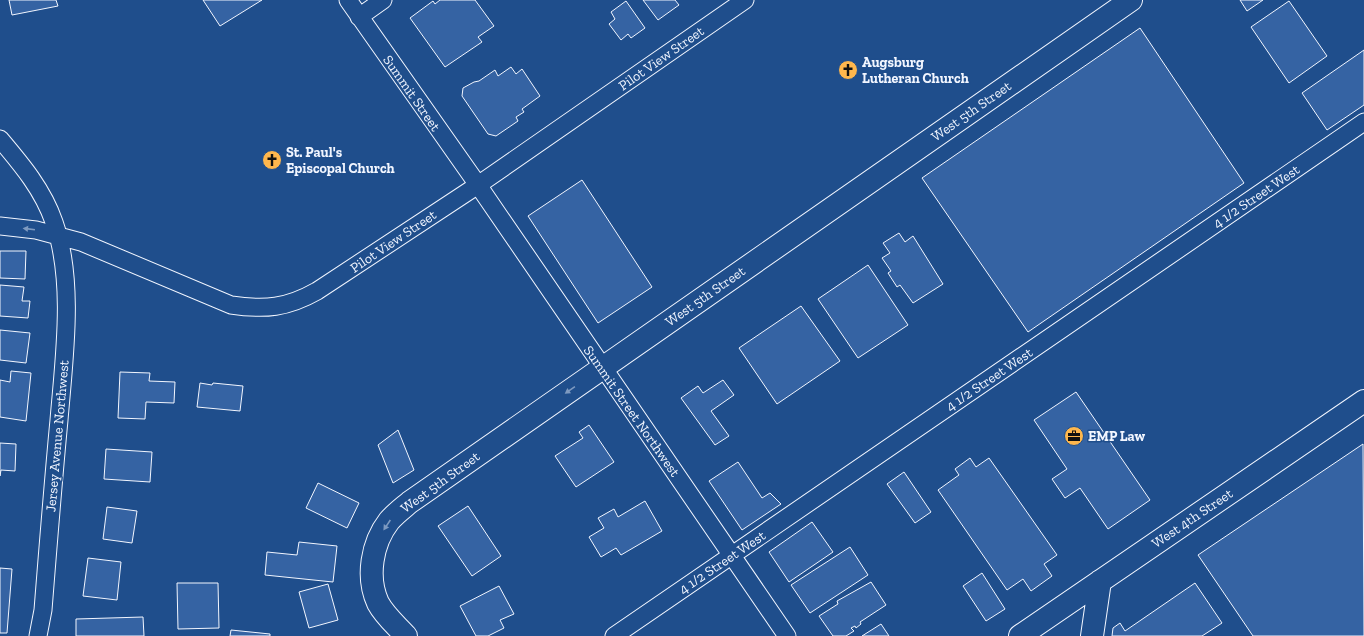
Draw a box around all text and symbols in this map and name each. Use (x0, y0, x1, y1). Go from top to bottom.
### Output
street label: Pilot View Street (615, 22, 708, 94)
street label: Summit Street (379, 52, 444, 135)
place label: Augsburg Lutheran Church (862, 54, 969, 87)
church icon: Augsburg Lutheran Church (837, 59, 859, 81)
street label: West 5th Street (928, 77, 1015, 145)
place label: St. Paul's Episcopal Church (286, 144, 395, 177)
church icon: St. Paul's Episcopal Church (261, 149, 283, 171)
street label: 4 1/2 Street West (1210, 161, 1304, 232)
street label: Pilot View Street (347, 206, 440, 277)
one-way arrow (23, 226, 35, 233)
street label: West 5th Street (662, 262, 749, 330)
street label: Summit Street Northwest (580, 342, 684, 481)
street label: 4 1/2 Street West (943, 344, 1037, 415)
street label: Jersey Avenue Northwest (42, 359, 73, 513)
one-way arrow (564, 386, 575, 394)
office icon: EMP Law (1063, 425, 1085, 447)
place label: EMP Law (1088, 428, 1145, 445)
street label: West 5th Street (397, 448, 484, 517)
street label: West 4th Street (1149, 485, 1237, 552)
one-way arrow (383, 520, 391, 530)
street label: 4 1/2 Street West (676, 527, 770, 598)

